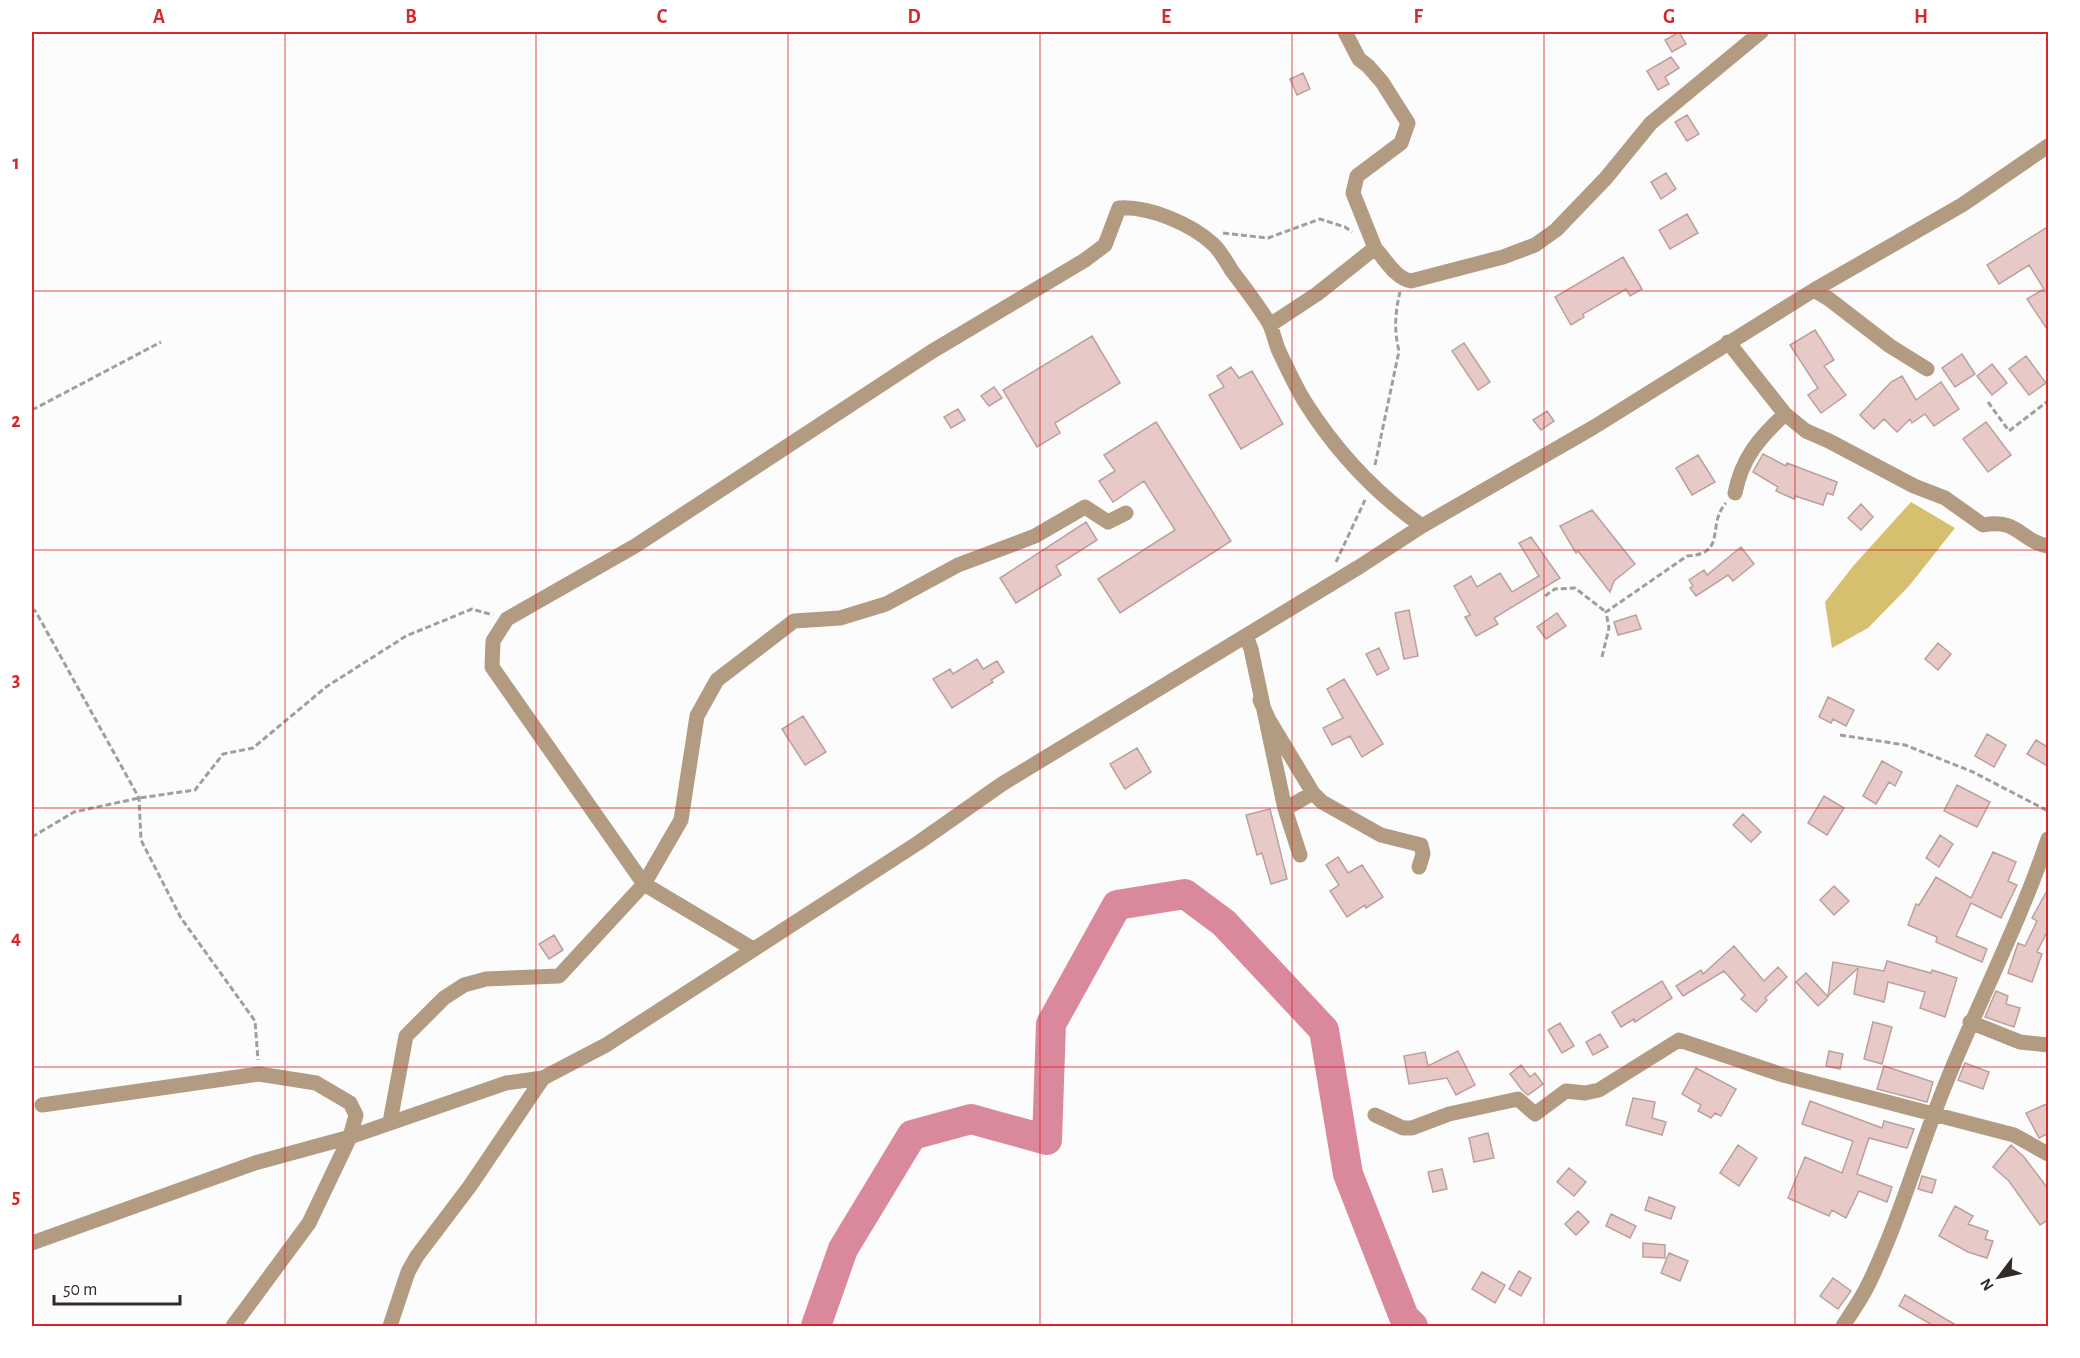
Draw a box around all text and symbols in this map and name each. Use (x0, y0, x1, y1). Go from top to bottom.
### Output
text: A (153, 7, 165, 27)
text: B (405, 7, 417, 27)
text: C (657, 7, 668, 27)
text: D (907, 7, 921, 27)
text: E (1161, 7, 1171, 27)
text: F (1413, 7, 1423, 27)
text: G (1663, 7, 1675, 27)
text: H (1914, 7, 1928, 27)
text: 1 (12, 153, 20, 173)
text: 2 (11, 411, 21, 431)
text: 3 (12, 670, 20, 690)
text: 4 (11, 928, 21, 948)
text: 5 (12, 1187, 20, 1207)
north arrow (1969, 1247, 2029, 1307)
scale bar (54, 1268, 180, 1306)
text: N (1977, 1275, 1997, 1293)
text: 50 m (63, 1281, 97, 1299)

